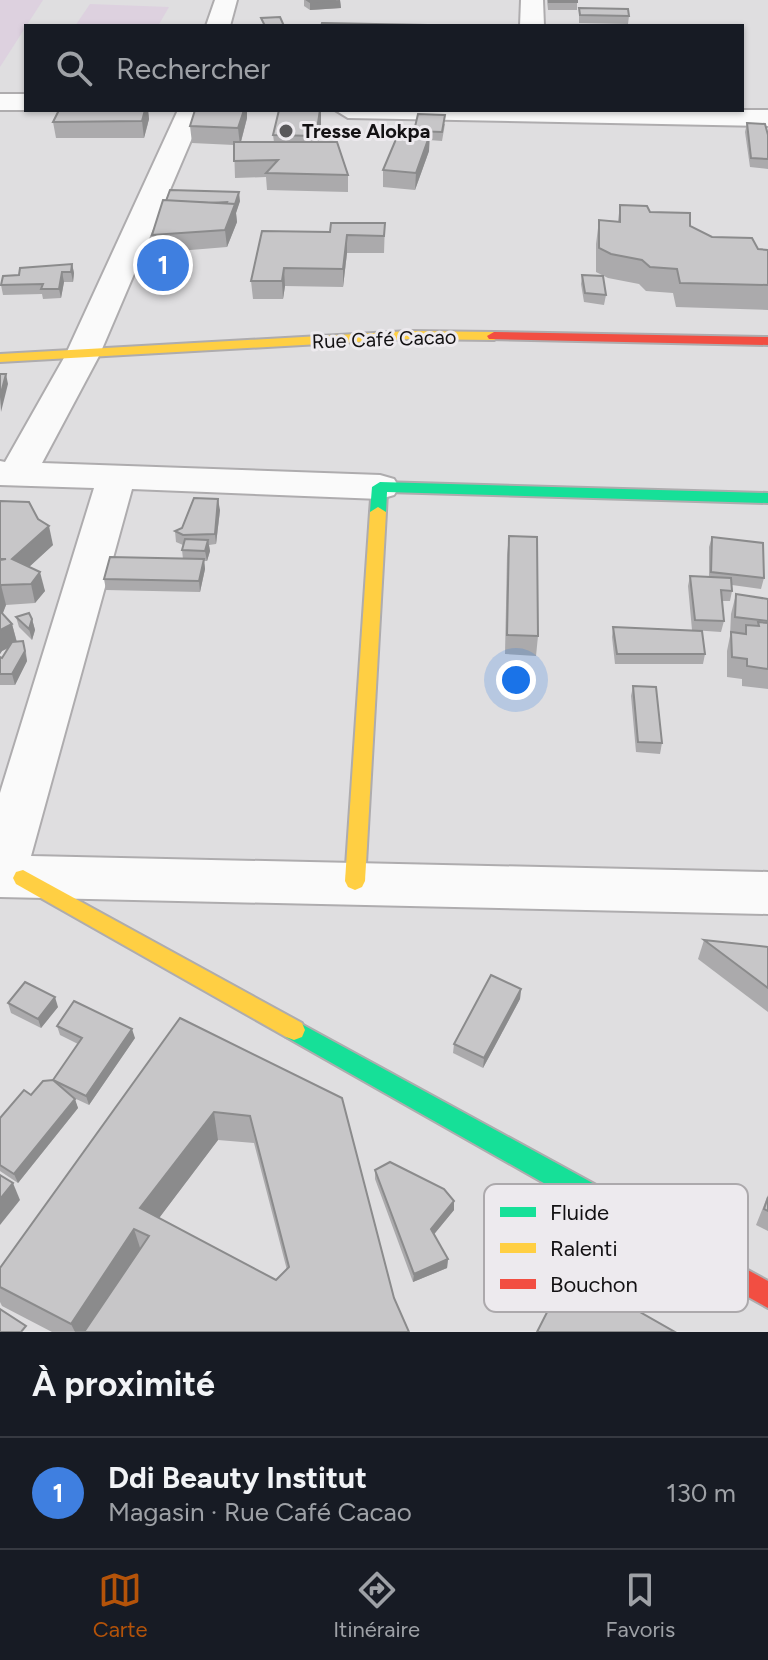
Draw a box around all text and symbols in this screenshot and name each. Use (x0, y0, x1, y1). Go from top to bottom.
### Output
search box (24, 24, 744, 112)
icon: search (52, 46, 96, 90)
text: Rechercher (116, 50, 270, 87)
place label: Tresse Alokpa (302, 119, 430, 143)
marker: Tresse Alokpa (277, 122, 295, 140)
pin: 1 (137, 235, 189, 295)
street label: Rue Café Cacao (311, 324, 457, 354)
your location (496, 660, 536, 700)
legend (484, 1184, 748, 1312)
text: Fluide (550, 1199, 609, 1226)
text: Ralenti (550, 1235, 618, 1262)
text: Bouchon (550, 1271, 638, 1298)
text: À proximité (32, 1364, 215, 1405)
text: Ddi Beauty Institut (108, 1459, 367, 1496)
text: 1 (53, 1477, 63, 1509)
text: 130 m (666, 1477, 736, 1509)
text: Magasin · Rue Café Cacao (108, 1496, 412, 1528)
tab: Carte (93, 1568, 148, 1643)
tab: Itinéraire (333, 1568, 420, 1643)
tab: Favoris (606, 1568, 675, 1643)

